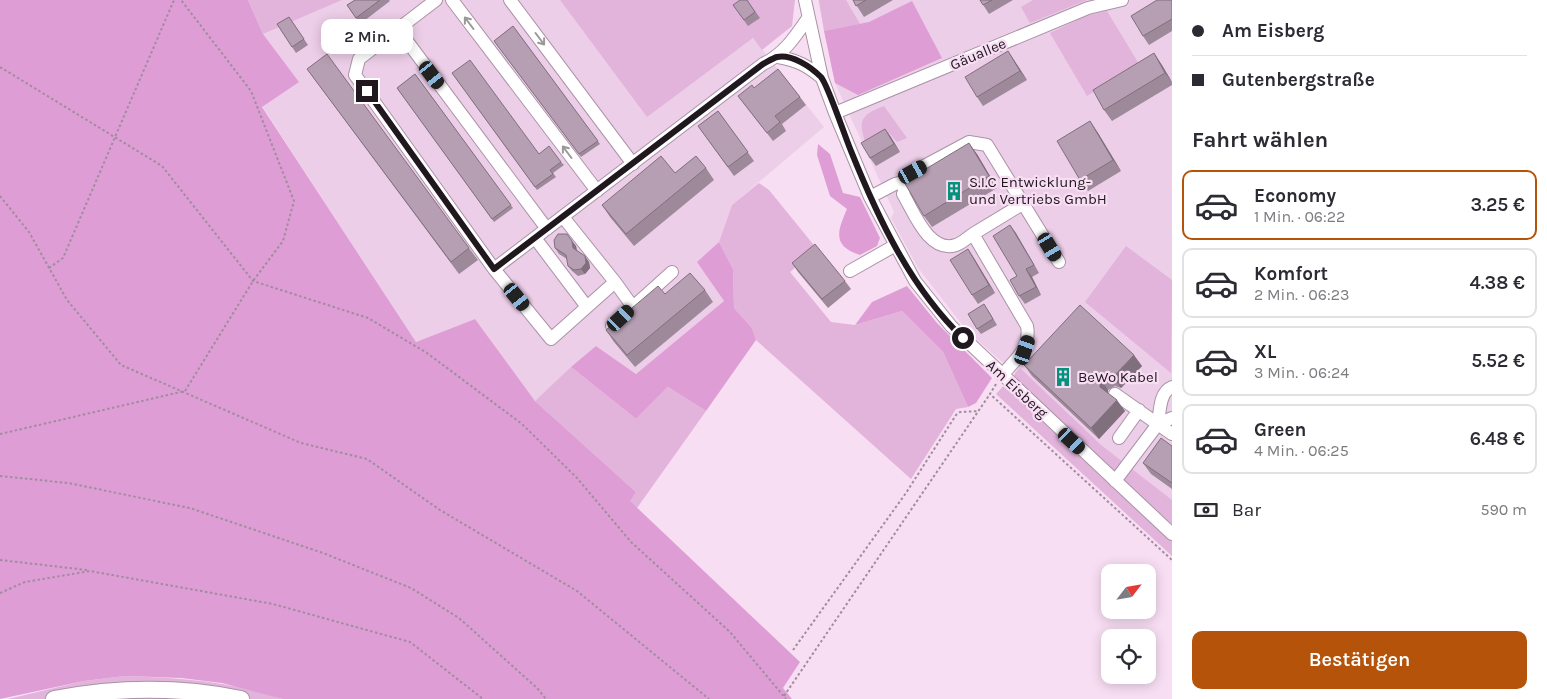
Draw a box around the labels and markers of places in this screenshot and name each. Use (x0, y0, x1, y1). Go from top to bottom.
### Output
place label: S.I.C Entwicklung- und Vertriebs GmbH (969, 173, 1107, 208)
building icon: S.I.C Entwicklung- und Vertriebs GmbH (943, 180, 965, 202)
building icon: BeWo Kabel (1052, 366, 1074, 388)
place label: BeWo Kabel (1078, 368, 1158, 386)

